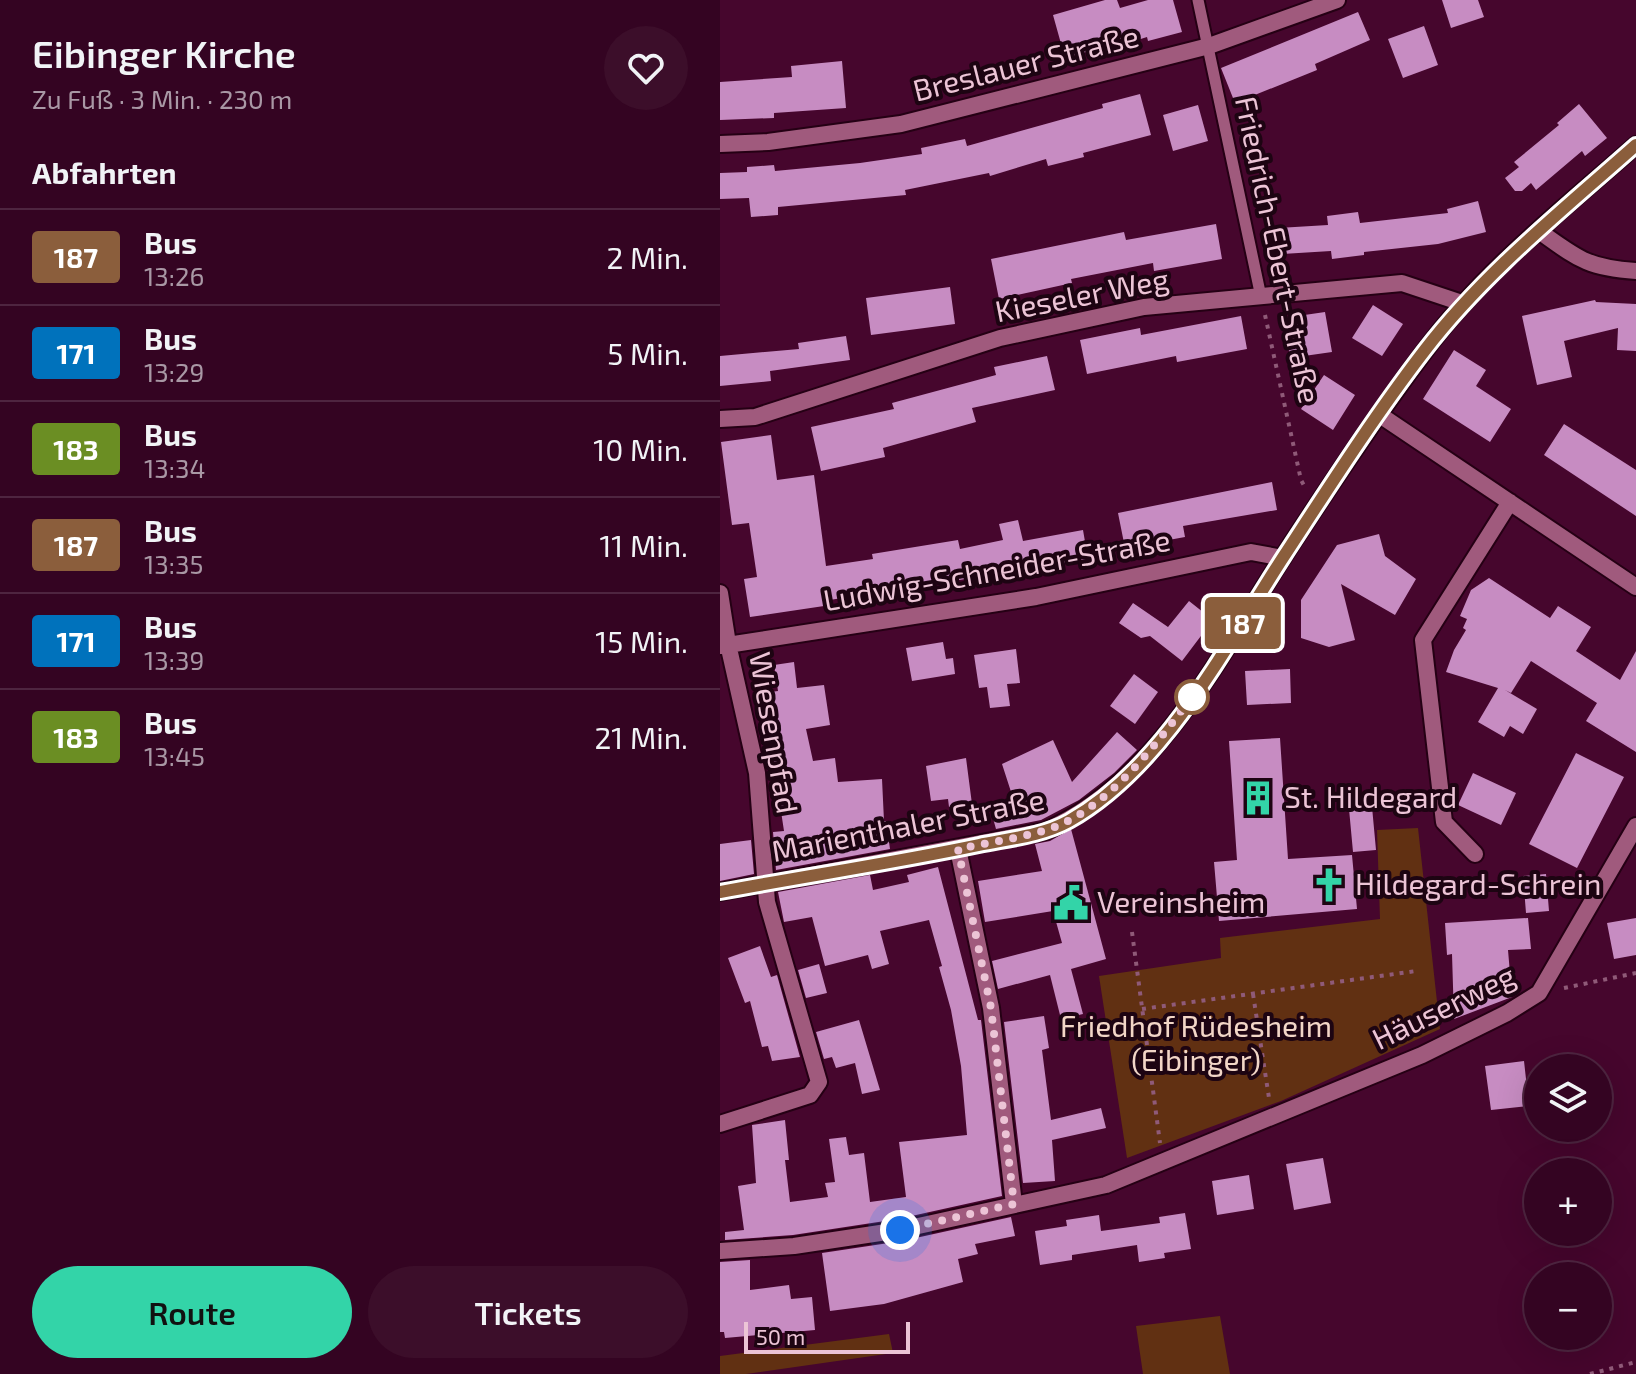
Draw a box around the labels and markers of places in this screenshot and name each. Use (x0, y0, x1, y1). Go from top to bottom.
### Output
unlabelled marker (1175, 680, 1209, 714)
place label: St. Hildegard (1284, 778, 1457, 814)
building icon: St. Hildegard (1239, 779, 1277, 817)
place label: Hildegard-Schrein (1355, 865, 1601, 901)
church icon: Hildegard-Schrein (1310, 866, 1348, 904)
place label: Vereinsheim (1097, 883, 1265, 919)
public building icon: Vereinsheim (1052, 884, 1090, 922)

